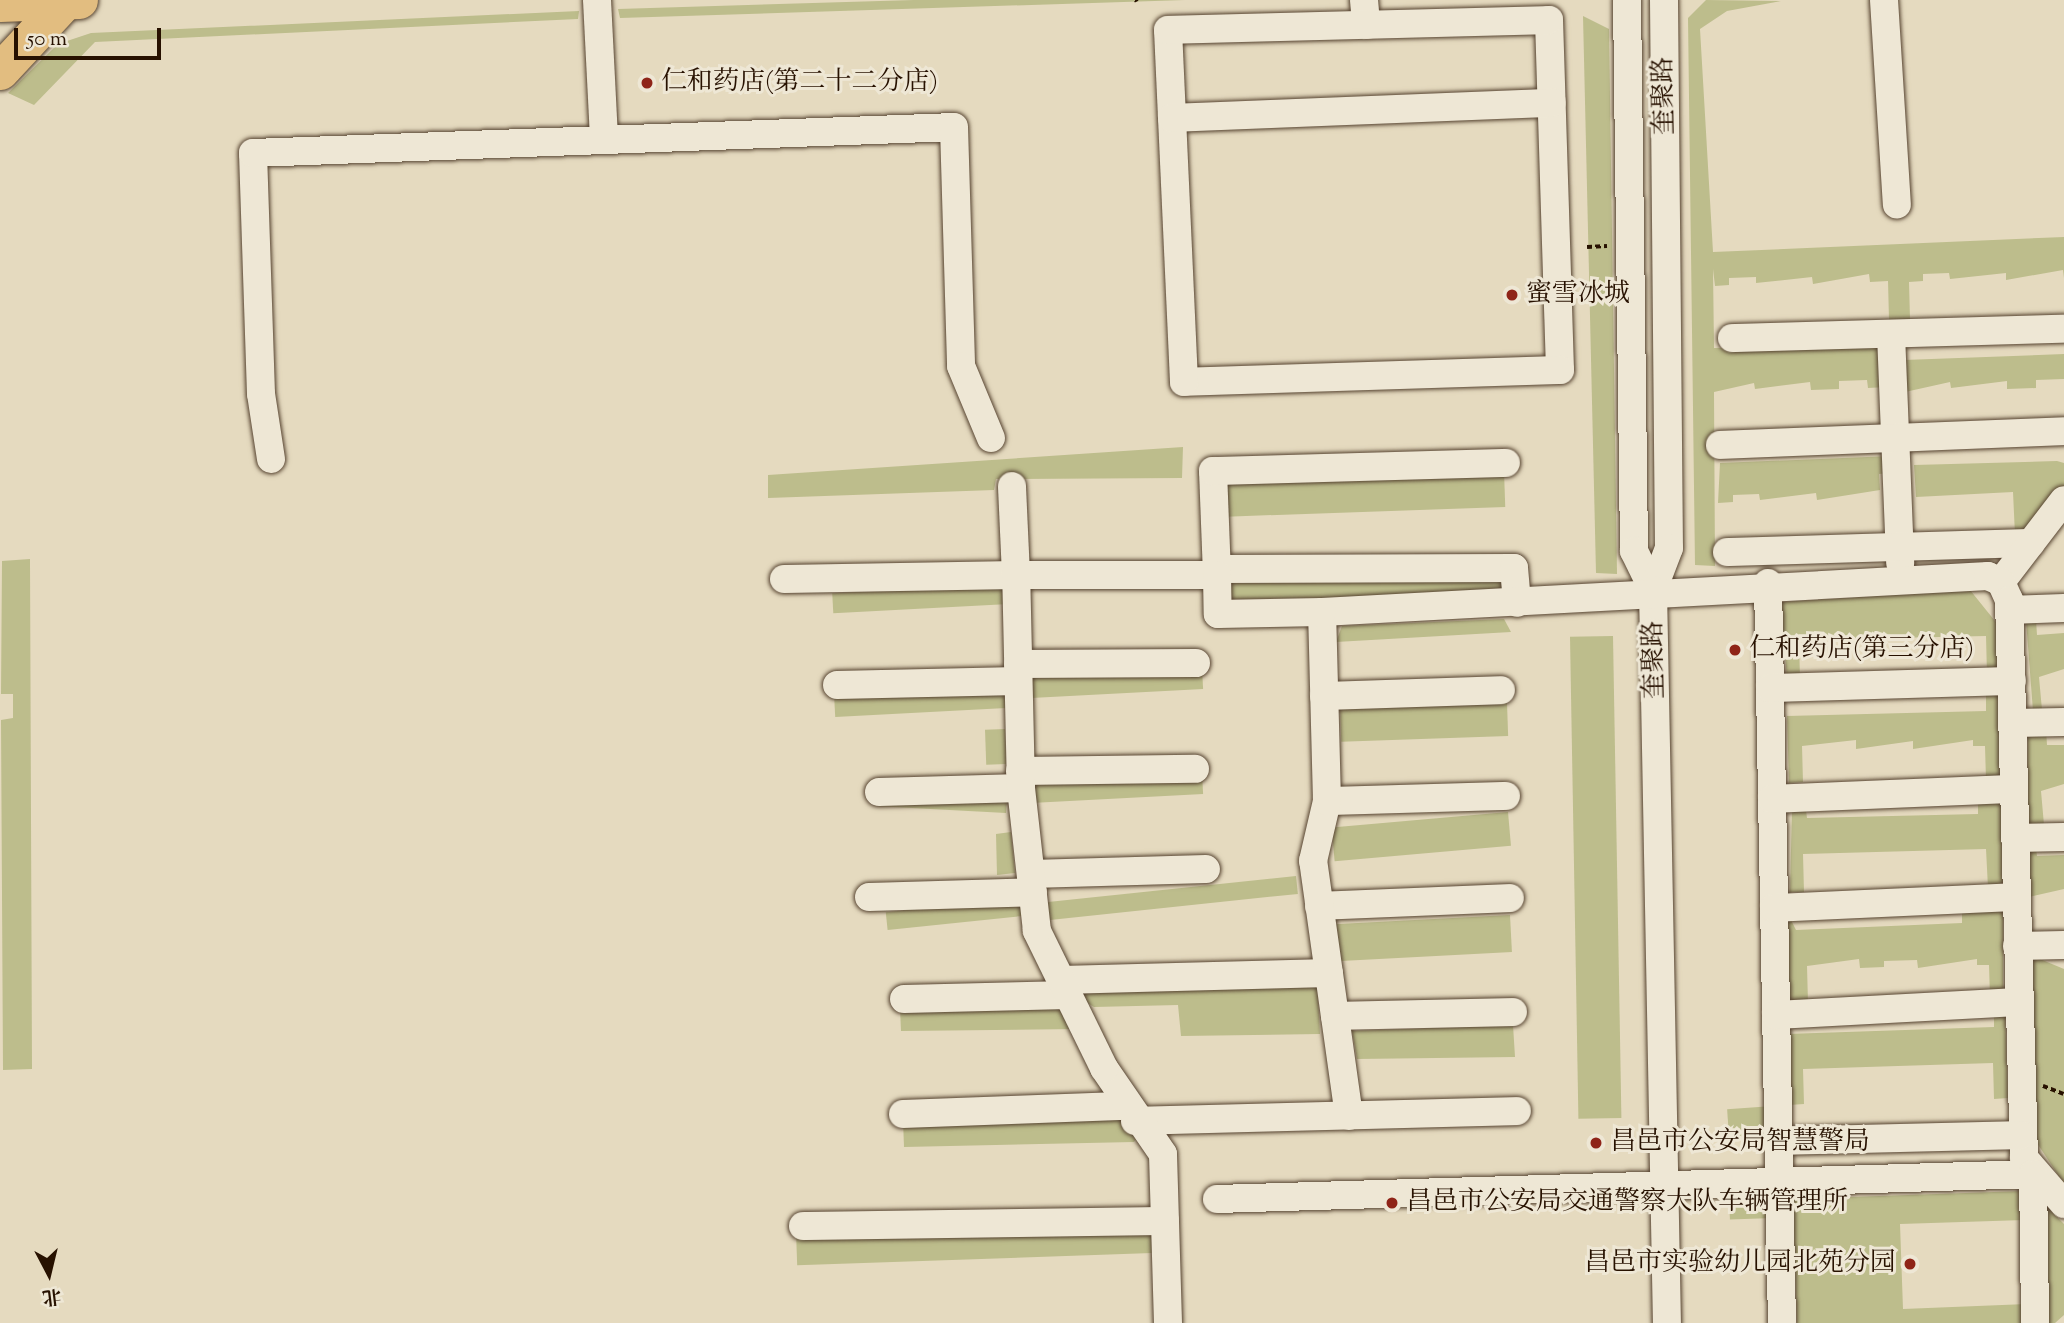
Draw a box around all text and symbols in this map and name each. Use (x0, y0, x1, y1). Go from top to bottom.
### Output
scale bar (18, 14, 164, 58)
text: 50 m (27, 25, 67, 55)
street label: 奎聚路 (1649, 57, 1681, 135)
place label: 仁和药店(第二十二分店) (661, 67, 938, 99)
marker: 仁和药店(第二十二分店) (639, 75, 655, 91)
place label: 蜜雪冰城 (1526, 279, 1630, 311)
marker: 蜜雪冰城 (1504, 287, 1520, 303)
street label: 奎聚路 (1639, 621, 1671, 699)
place label: 仁和药店(第三分店) (1749, 634, 1974, 666)
marker: 仁和药店(第三分店) (1727, 642, 1743, 658)
place label: 昌邑市公安局智慧警局 (1610, 1127, 1870, 1159)
marker: 昌邑市公安局智慧警局 (1588, 1135, 1604, 1151)
place label: 昌邑市公安局交通警察大队车辆管理所 (1406, 1187, 1848, 1219)
marker: 昌邑市公安局交通警察大队车辆管理所 (1384, 1195, 1400, 1211)
north arrow (14, 1239, 84, 1309)
place label: 昌邑市实验幼儿园北苑分园 (1584, 1248, 1896, 1280)
marker: 昌邑市实验幼儿园北苑分园 (1902, 1256, 1918, 1272)
text: 北 (41, 1281, 63, 1310)

